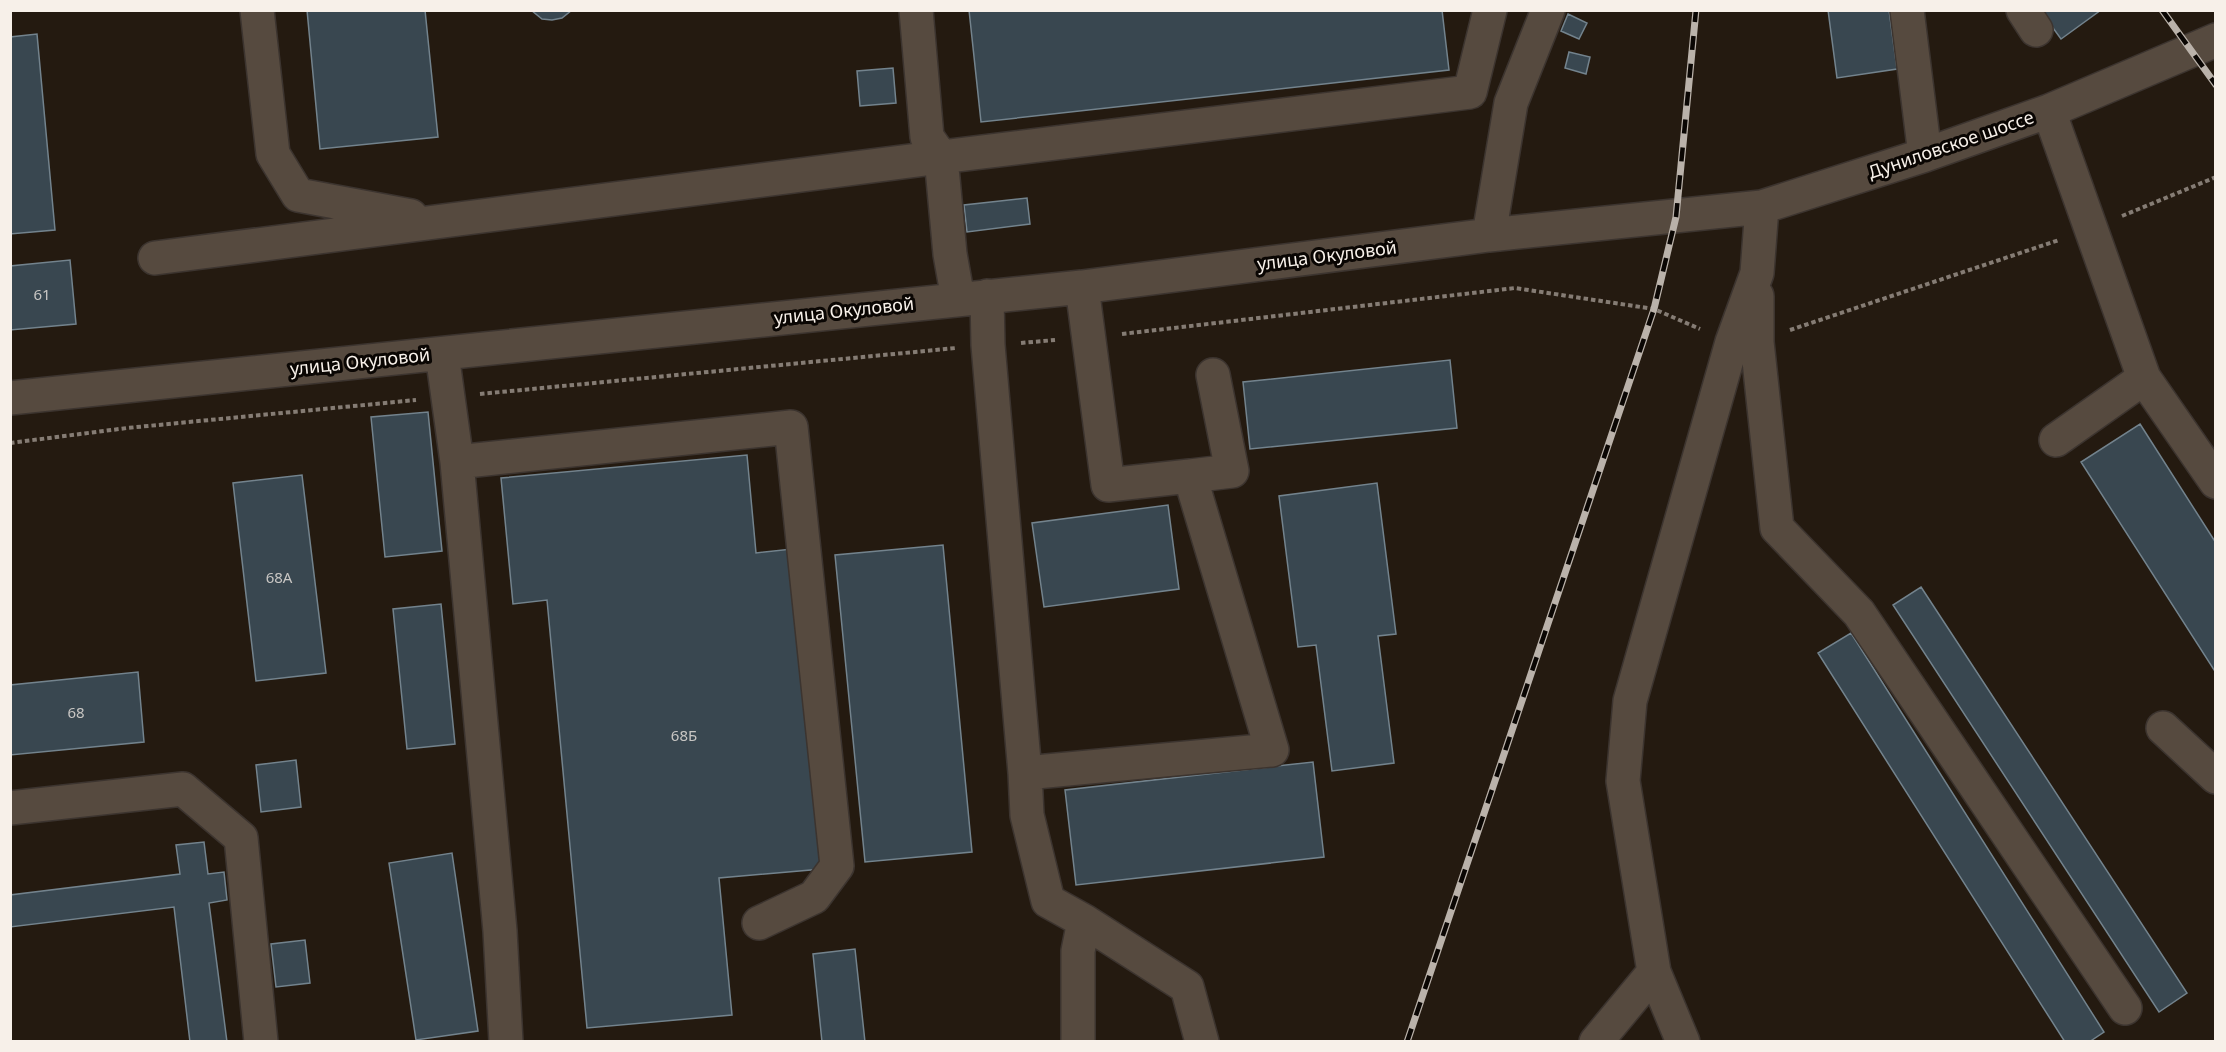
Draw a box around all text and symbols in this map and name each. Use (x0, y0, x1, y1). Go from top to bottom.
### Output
street label: Дуниловское шоссе (1865, 104, 2037, 184)
street label: улица Окуловой (1256, 235, 1398, 275)
house number: 61 (33, 284, 51, 304)
street label: улица Окуловой (773, 291, 915, 329)
street label: улица Окуловой (289, 342, 431, 380)
house number: 68А (266, 567, 293, 587)
house number: 68 (67, 702, 85, 722)
house number: 68Б (671, 725, 697, 745)

